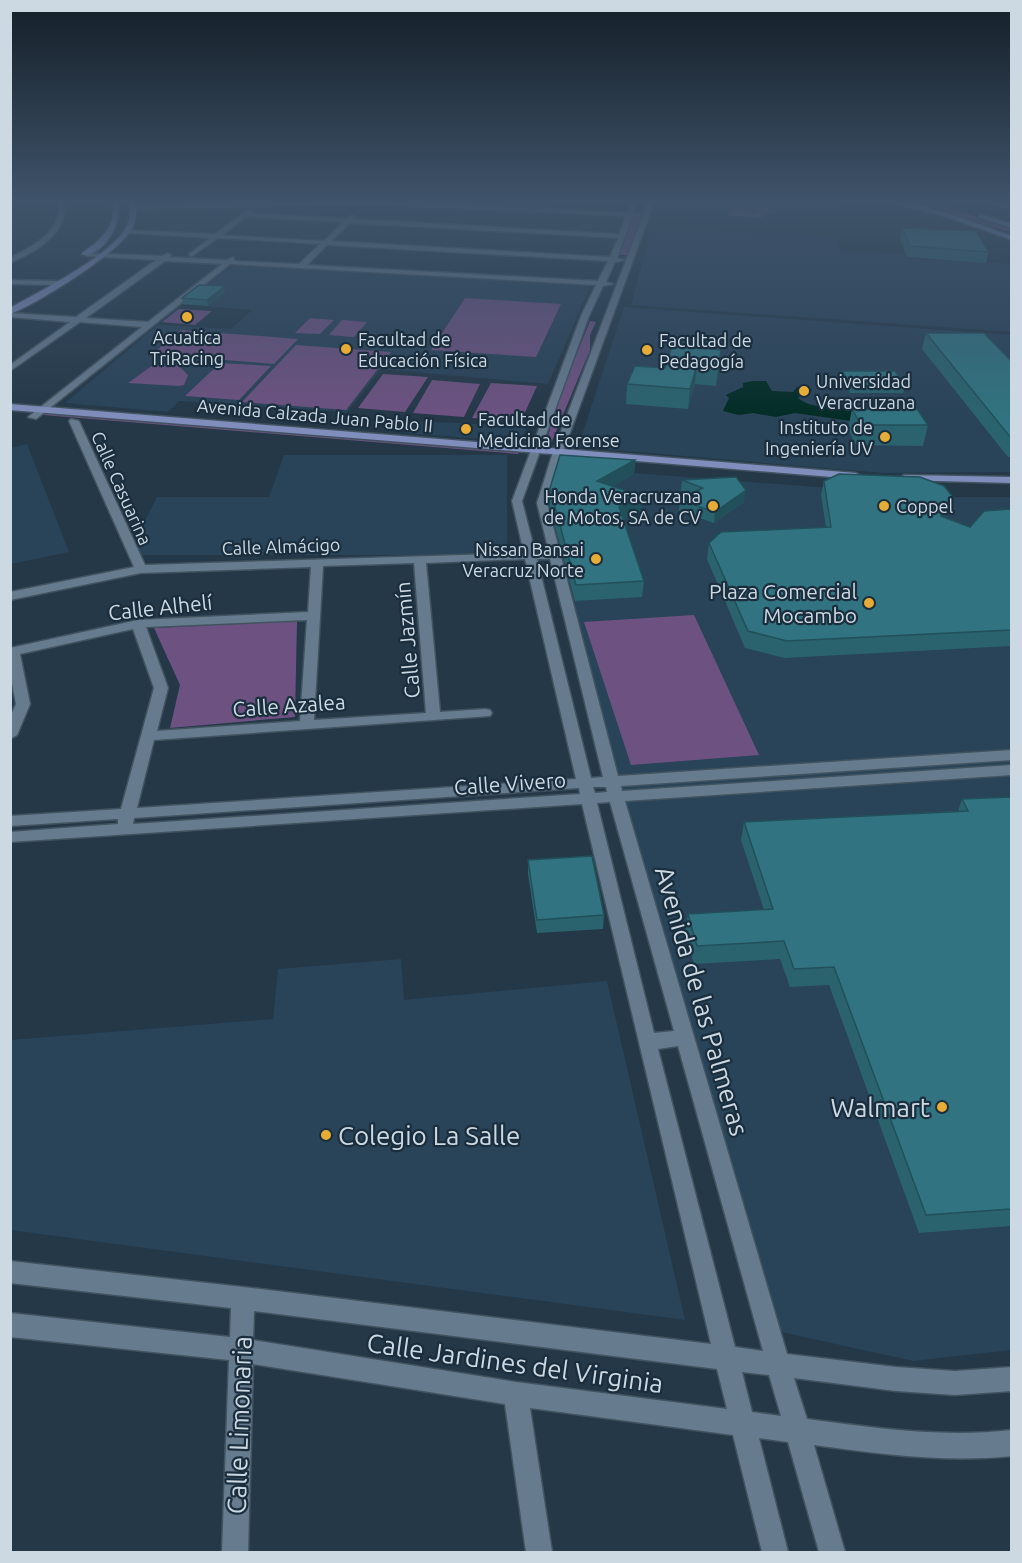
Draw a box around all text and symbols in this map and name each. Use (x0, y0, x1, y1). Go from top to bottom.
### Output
marker: Acuatica TriRacing (180, 310, 194, 324)
place label: Acuatica TriRacing (150, 327, 224, 368)
place label: Facultad de Educación Física (358, 329, 488, 370)
place label: Facultad de Pedagogía (659, 330, 752, 371)
marker: Facultad de Educación Física (339, 342, 353, 356)
marker: Facultad de Pedagogía (640, 343, 654, 357)
place label: Universidad Veracruzana (816, 371, 915, 412)
marker: Universidad Veracruzana (797, 384, 811, 398)
street label: Avenida Calzada Juan Pablo II (196, 395, 434, 435)
place label: Facultad de Medicina Forense (478, 409, 620, 450)
place label: Instituto de Ingeniería UV (765, 417, 874, 458)
marker: Facultad de Medicina Forense (459, 422, 473, 436)
street label: Calle Casuarina (88, 428, 156, 548)
marker: Instituto de Ingeniería UV (878, 430, 892, 444)
place label: Honda Veracruzana de Motos, SA de CV (544, 486, 702, 527)
place label: Coppel (896, 496, 954, 516)
marker: Honda Veracruzana de Motos, SA de CV (706, 499, 720, 513)
marker: Coppel (877, 499, 891, 513)
street label: Calle Almácigo (221, 534, 341, 558)
place label: Nissan Bansai Veracruz Norte (462, 539, 584, 580)
marker: Nissan Bansai Veracruz Norte (589, 552, 603, 566)
place label: Plaza Comercial Mocambo (709, 579, 857, 627)
street label: Calle Jazmín (390, 581, 424, 699)
street label: Calle Alhelí (107, 590, 214, 624)
marker: Plaza Comercial Mocambo (862, 596, 876, 610)
street label: Calle Azalea (232, 689, 346, 721)
street label: Calle Vivero (453, 767, 567, 799)
street label: Avenida de las Palmeras (650, 863, 754, 1139)
place label: Walmart (830, 1093, 930, 1122)
marker: Walmart (935, 1100, 949, 1114)
place label: Colegio La Salle (338, 1121, 520, 1150)
marker: Colegio La Salle (319, 1128, 333, 1142)
street label: Calle Jardines del Virginia (365, 1328, 665, 1398)
street label: Calle Limonaria (221, 1335, 257, 1515)

